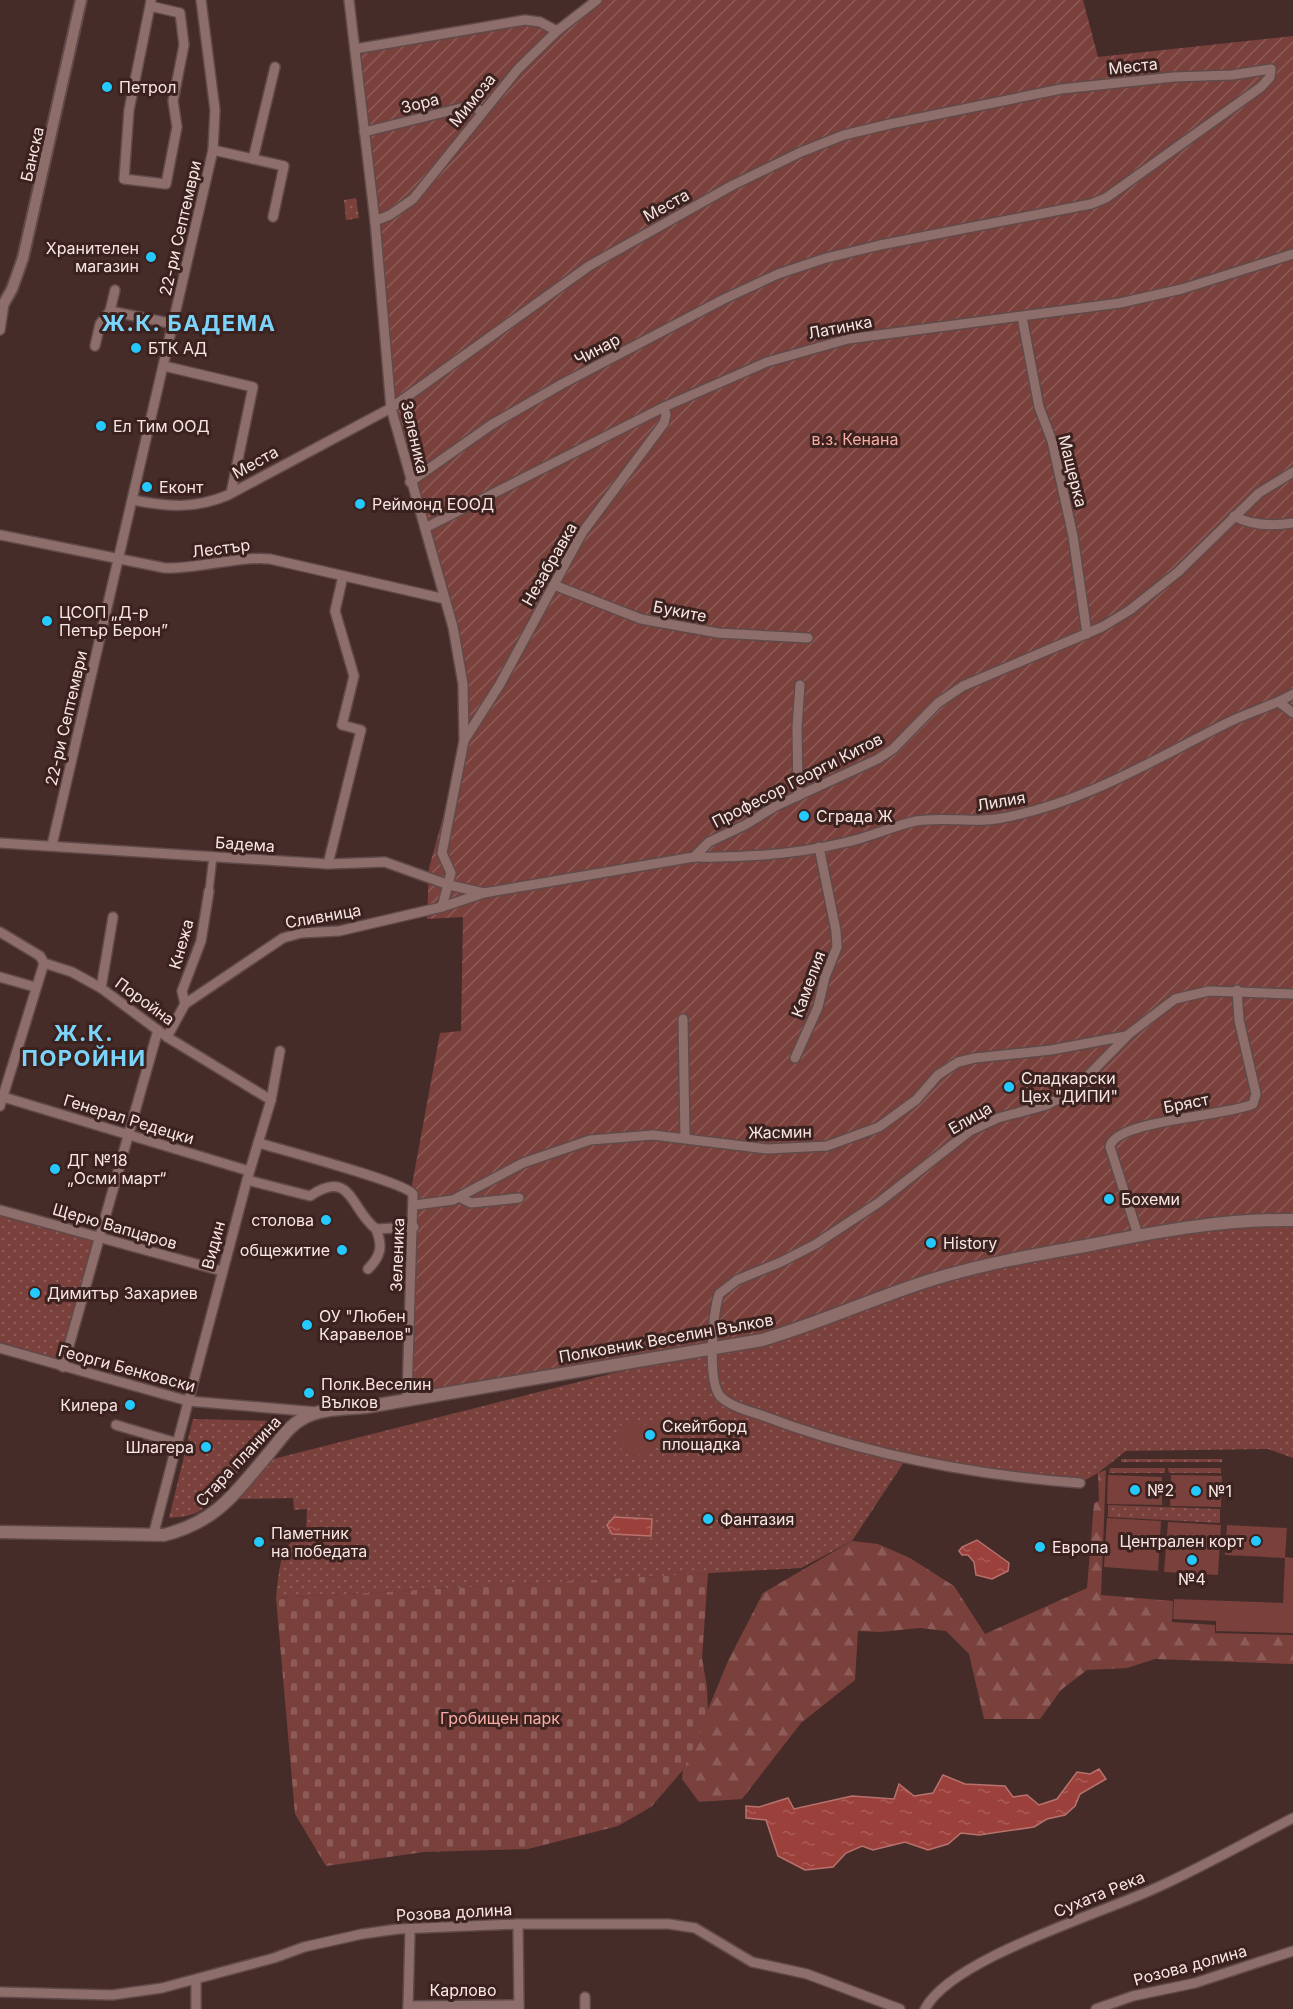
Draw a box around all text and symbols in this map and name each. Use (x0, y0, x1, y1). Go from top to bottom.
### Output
street label: Места (1107, 53, 1159, 79)
street label: Мимоза (444, 69, 500, 131)
place label: Петрол (119, 77, 177, 97)
marker: Петрол (100, 80, 114, 94)
street label: Зора (399, 89, 441, 117)
street label: Банска (16, 125, 48, 183)
street label: 22-ри Септември (155, 158, 205, 298)
street label: Места (640, 184, 692, 226)
place label: Хранителен магазин (46, 238, 139, 276)
marker: Хранителен магазин (144, 250, 158, 264)
district label: Ж.К. БАДЕМА (101, 310, 277, 336)
street label: Латинка (806, 311, 874, 343)
street label: Чинар (571, 329, 623, 369)
place label: БТК АД (148, 338, 207, 358)
marker: БТК АД (129, 341, 143, 355)
street label: Зеленика (397, 399, 433, 475)
place label: Ел Тим ООД (113, 416, 210, 436)
marker: Ел Тим ООД (94, 419, 108, 433)
park label: в.з. Кенана (812, 429, 899, 449)
street label: Мащерка (1054, 433, 1092, 509)
street label: Места (229, 441, 281, 483)
place label: Еконт (159, 477, 204, 497)
marker: Еконт (140, 480, 154, 494)
place label: Реймонд ЕООД (372, 494, 494, 514)
marker: Реймонд ЕООД (353, 497, 367, 511)
street label: Незабравка (517, 519, 581, 609)
street label: Лестър (191, 535, 251, 561)
street label: Буките (652, 596, 708, 626)
place label: ЦСОП „Д-р Петър Берон” (59, 602, 168, 640)
marker: ЦСОП „Д-р Петър Берон” (40, 614, 54, 628)
street label: 22-ри Септември (41, 648, 91, 788)
street label: Професор Георги Китов (708, 728, 886, 832)
street label: Лилия (975, 787, 1027, 815)
place label: Сграда Ж (816, 806, 893, 826)
marker: Сграда Ж (797, 809, 811, 823)
street label: Бадема (214, 832, 276, 856)
street label: Сливница (283, 899, 363, 933)
street label: Кнежа (164, 917, 198, 971)
street label: Камелия (787, 948, 829, 1020)
street label: Поройна (111, 973, 179, 1029)
district label: Ж.К. ПОРОЙНИ (21, 1020, 147, 1071)
place label: Сладкарски Цех "ДИПИ" (1021, 1068, 1118, 1106)
marker: Сладкарски Цех "ДИПИ" (1002, 1080, 1016, 1094)
street label: Бряст (1162, 1089, 1211, 1117)
street label: Генерал Редецки (61, 1090, 197, 1148)
street label: Елица (945, 1098, 995, 1138)
street label: Жасмин (748, 1121, 812, 1143)
place label: ДГ №18 „Осми март“ (67, 1150, 166, 1188)
marker: ДГ №18 „Осми март“ (48, 1162, 62, 1176)
place label: Бохеми (1121, 1189, 1180, 1209)
marker: Бохеми (1102, 1192, 1116, 1206)
street label: Щерю Вапцаров (50, 1199, 180, 1253)
place label: столова (251, 1210, 314, 1230)
marker: столова (319, 1213, 333, 1227)
street label: Зеленика (386, 1218, 408, 1292)
street label: Видин (197, 1219, 229, 1271)
place label: History (943, 1233, 997, 1253)
marker: History (924, 1236, 938, 1250)
place label: общежитие (240, 1240, 330, 1260)
marker: общежитие (335, 1243, 349, 1257)
place label: Димитър Захариев (47, 1283, 198, 1303)
marker: Димитър Захариев (28, 1286, 42, 1300)
place label: ОУ "Любен Каравелов" (319, 1306, 411, 1344)
street label: Полковник Веселин Вълков (557, 1309, 775, 1367)
marker: ОУ "Любен Каравелов" (300, 1318, 314, 1332)
street label: Георги Бенковски (56, 1340, 198, 1396)
place label: Полк.Веселин Вълков (321, 1374, 431, 1412)
marker: Полк.Веселин Вълков (302, 1386, 316, 1400)
place label: Килера (60, 1395, 118, 1415)
marker: Килера (123, 1398, 137, 1412)
street label: Стара планина (191, 1412, 285, 1510)
place label: Скейтборд площадка (662, 1416, 747, 1454)
marker: Скейтборд площадка (643, 1428, 657, 1442)
place label: Шлагера (126, 1437, 194, 1457)
marker: Шлагера (199, 1440, 213, 1454)
place label: №2 (1147, 1480, 1174, 1500)
place label: №1 (1208, 1481, 1232, 1501)
marker: №2 (1128, 1483, 1142, 1497)
marker: №1 (1189, 1484, 1203, 1498)
place label: Фантазия (720, 1509, 794, 1529)
marker: Фантазия (701, 1512, 715, 1526)
place label: Паметник на победата (271, 1523, 367, 1561)
place label: Централен корт (1119, 1531, 1245, 1551)
marker: Централен корт (1249, 1534, 1263, 1548)
marker: Паметник на победата (252, 1535, 266, 1549)
place label: Европа (1052, 1537, 1108, 1557)
marker: Европа (1033, 1540, 1047, 1554)
marker: №4 (1185, 1553, 1199, 1567)
place label: №4 (1178, 1569, 1206, 1589)
park label: Гробищен парк (440, 1708, 560, 1728)
street label: Сухата Река (1051, 1867, 1147, 1921)
street label: Розова долина (395, 1899, 513, 1925)
street label: Розова долина (1131, 1940, 1249, 1990)
street label: Карлово (430, 1980, 496, 2000)

